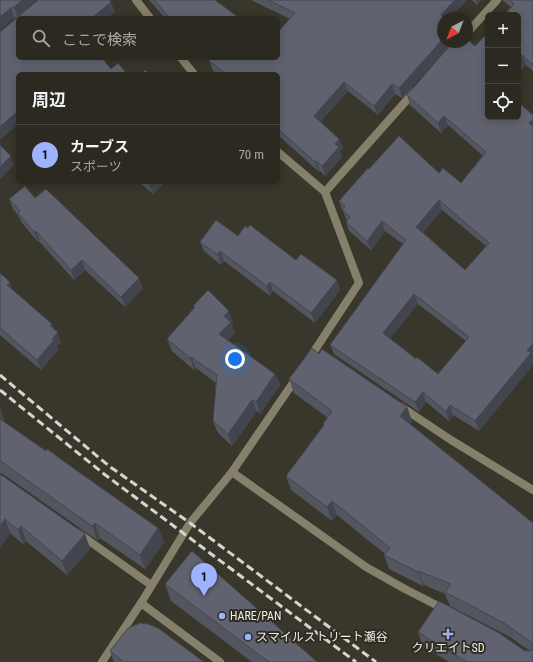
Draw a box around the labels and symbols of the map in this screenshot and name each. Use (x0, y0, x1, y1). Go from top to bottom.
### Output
north arrow (437, 12, 473, 48)
your location (225, 349, 245, 369)
pin: 1 (191, 563, 217, 596)
place label: HARE/PAN (230, 609, 281, 623)
marker: HARE/PAN (217, 611, 227, 621)
marker: クリエイトSD (443, 629, 453, 639)
place label: スマイルストリート瀬谷 (256, 630, 388, 644)
marker: スマイルストリート瀬谷 (243, 632, 253, 642)
place label: クリエイトSD (411, 641, 485, 655)

